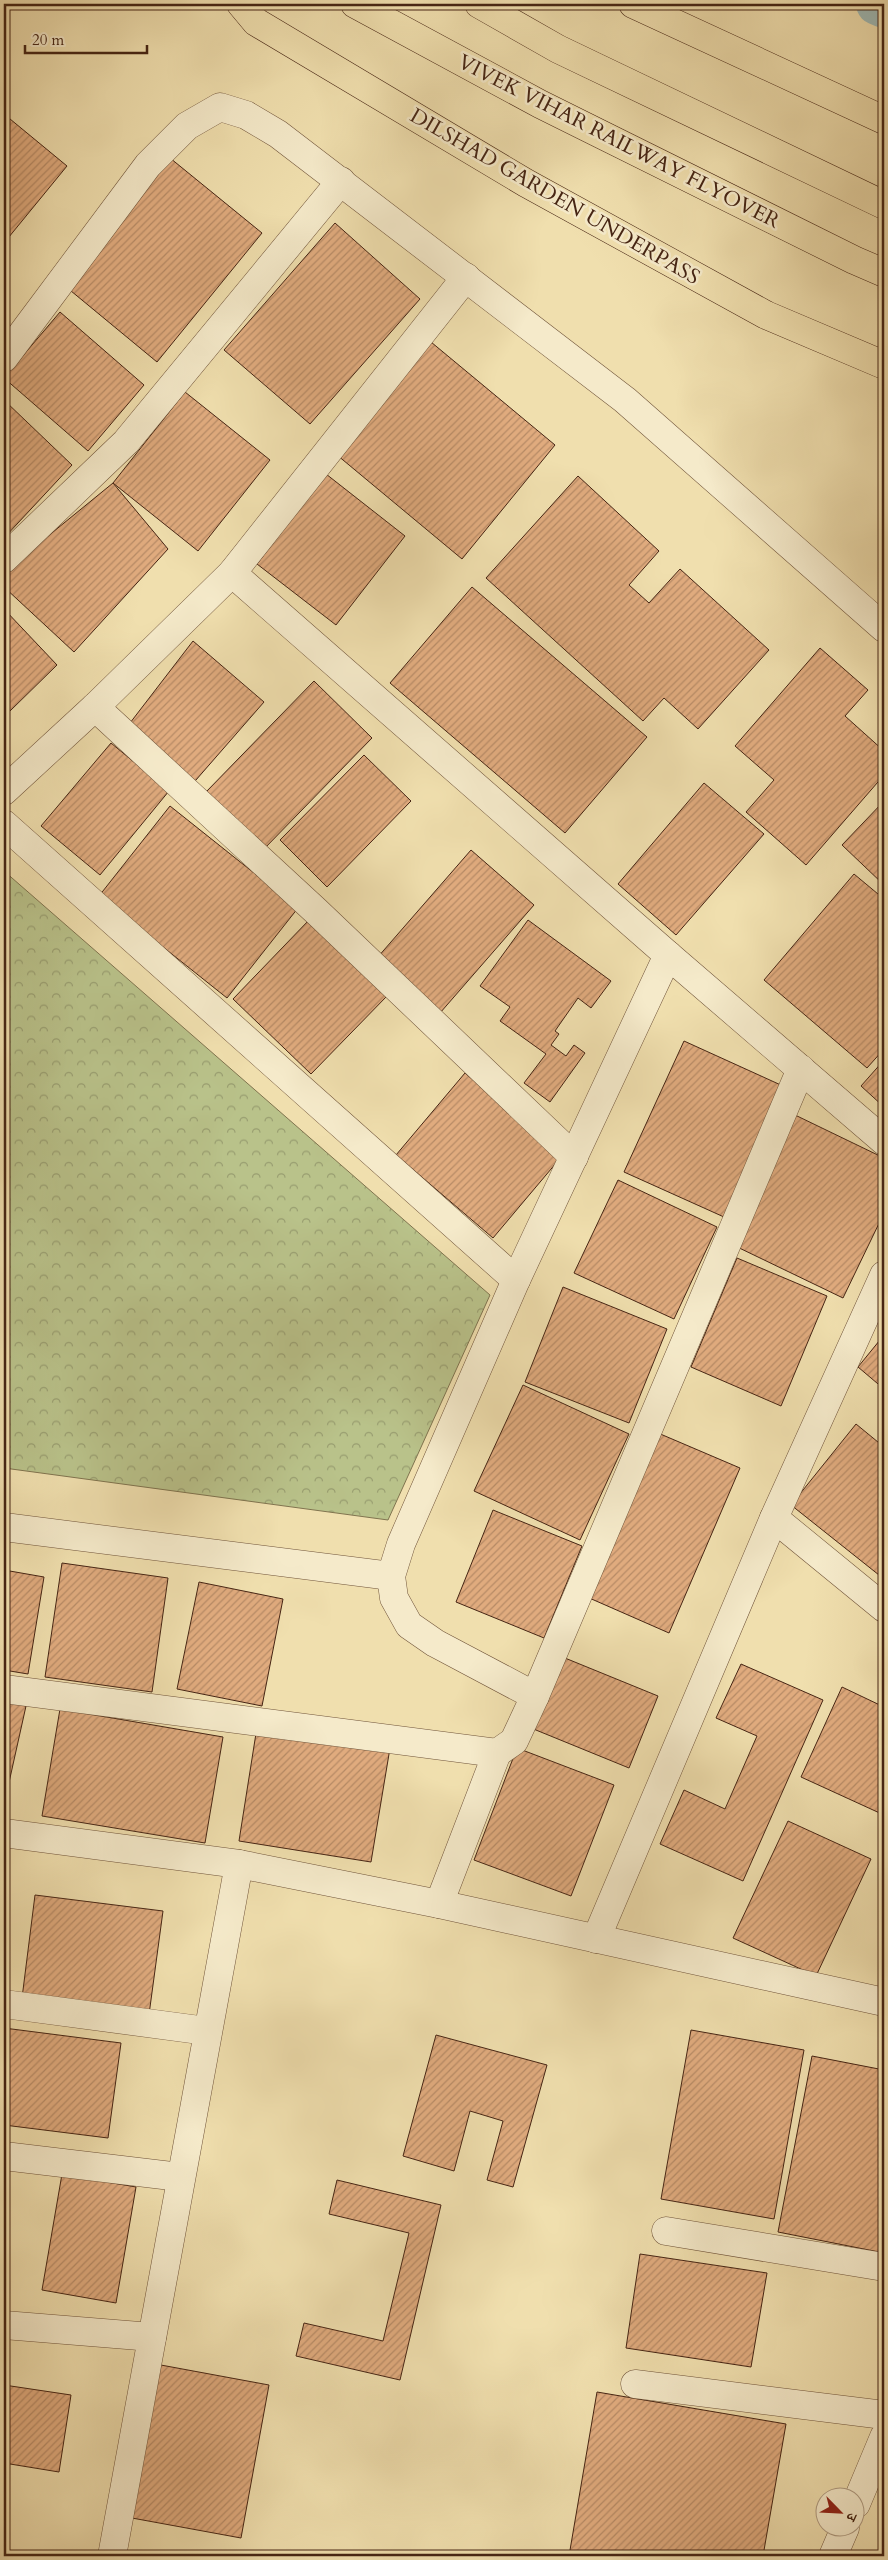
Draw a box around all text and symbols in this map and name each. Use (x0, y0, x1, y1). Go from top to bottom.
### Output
scale bar (25, 22, 148, 54)
text: 20 m (32, 30, 64, 50)
street label: VIVEK VIHAR RAILWAY FLYOVER (453, 47, 785, 236)
street label: DILSHAD GARDEN UNDERPASS (404, 101, 705, 292)
north arrow (816, 2488, 866, 2538)
text: उ (841, 2509, 862, 2525)

